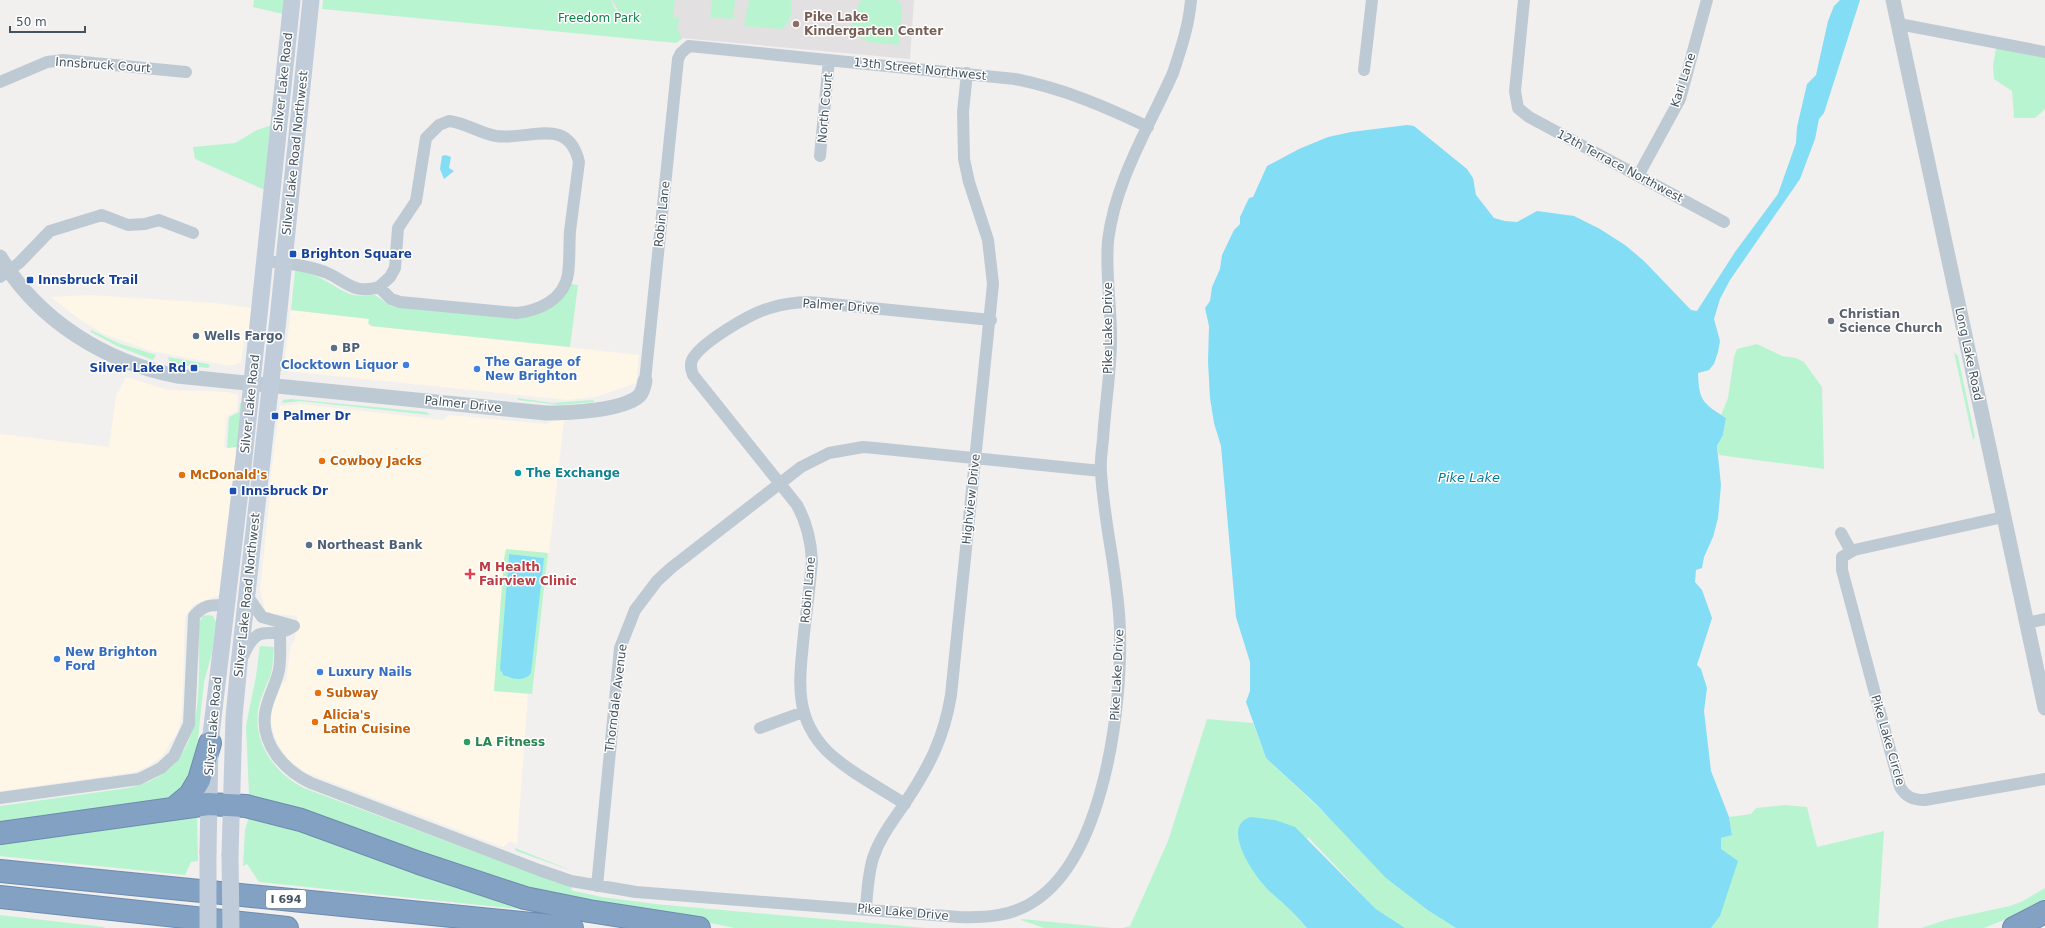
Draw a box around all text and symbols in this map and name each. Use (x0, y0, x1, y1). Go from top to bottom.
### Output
scale bar (10, 8, 85, 34)
place label: Pike Lake Kindergarten Center (804, 10, 943, 38)
park label: Freedom Park (558, 11, 640, 25)
text: 50 m (16, 15, 47, 29)
marker: Pike Lake Kindergarten Center (791, 19, 801, 29)
street label: Silver Lake Road (271, 32, 295, 132)
street label: Kari Lane (1668, 51, 1698, 109)
street label: Innsbruck Court (55, 55, 151, 75)
street label: 13th Street Northwest (853, 55, 987, 83)
street label: Silver Lake Road Northwest (279, 70, 311, 236)
street label: North Court (815, 72, 835, 144)
street label: 12th Terrace Northwest (1555, 127, 1686, 205)
street label: Robin Lane (652, 180, 672, 248)
place label: Brighton Square (301, 247, 412, 261)
marker: Brighton Square (288, 249, 298, 259)
place label: Innsbruck Trail (38, 273, 138, 287)
marker: Innsbruck Trail (25, 275, 35, 285)
street label: Pike Lake Drive (1101, 282, 1115, 374)
street label: Palmer Drive (802, 296, 880, 316)
street label: Long Lake Road (1952, 306, 1986, 402)
place label: Christian Science Church (1839, 307, 1942, 335)
marker: Christian Science Church (1826, 316, 1836, 326)
place label: Wells Fargo (204, 329, 283, 343)
marker: Wells Fargo (191, 331, 201, 341)
place label: BP (342, 341, 360, 355)
marker: BP (329, 343, 339, 353)
street label: Silver Lake Road (238, 354, 262, 454)
place label: The Garage of New Brighton (485, 355, 581, 383)
place label: Clocktown Liquor (281, 358, 398, 372)
marker: Clocktown Liquor (401, 360, 411, 370)
place label: Silver Lake Rd (90, 361, 186, 375)
marker: Silver Lake Rd (189, 363, 199, 373)
marker: The Garage of New Brighton (472, 364, 482, 374)
street label: Palmer Drive (424, 393, 502, 415)
place label: Palmer Dr (283, 409, 350, 423)
marker: Palmer Dr (270, 411, 280, 421)
street label: Highview Drive (959, 453, 983, 545)
place label: Cowboy Jacks (330, 454, 422, 468)
marker: Cowboy Jacks (317, 456, 327, 466)
place label: The Exchange (526, 466, 620, 480)
place label: McDonald's (190, 468, 267, 482)
marker: The Exchange (513, 468, 523, 478)
marker: McDonald's (177, 470, 187, 480)
water label: Pike Lake (1438, 470, 1500, 485)
place label: Innsbruck Dr (241, 484, 328, 498)
marker: Innsbruck Dr (228, 486, 238, 496)
street label: Silver Lake Road Northwest (231, 512, 263, 678)
place label: Northeast Bank (317, 538, 424, 552)
marker: Northeast Bank (304, 540, 314, 550)
street label: Robin Lane (798, 556, 818, 624)
place label: M Health Fairview Clinic (479, 560, 577, 588)
marker: M Health Fairview Clinic (464, 568, 476, 580)
street label: Pike Lake Drive (1108, 629, 1126, 721)
street label: Thorndale Avenue (602, 643, 630, 754)
place label: New Brighton Ford (65, 645, 157, 673)
marker: New Brighton Ford (52, 654, 62, 664)
place label: Luxury Nails (328, 665, 412, 679)
marker: Luxury Nails (315, 667, 325, 677)
street label: Silver Lake Road (202, 676, 224, 776)
place label: Subway (326, 686, 379, 700)
marker: Subway (313, 688, 323, 698)
street label: Pike Lake Circle (1868, 693, 1908, 787)
place label: Alicia's Latin Cuisine (323, 708, 411, 736)
marker: Alicia's Latin Cuisine (310, 717, 320, 727)
place label: LA Fitness (475, 735, 545, 749)
marker: LA Fitness (462, 737, 472, 747)
road number: I 694 (266, 890, 306, 908)
street label: Pike Lake Drive (857, 901, 949, 923)

